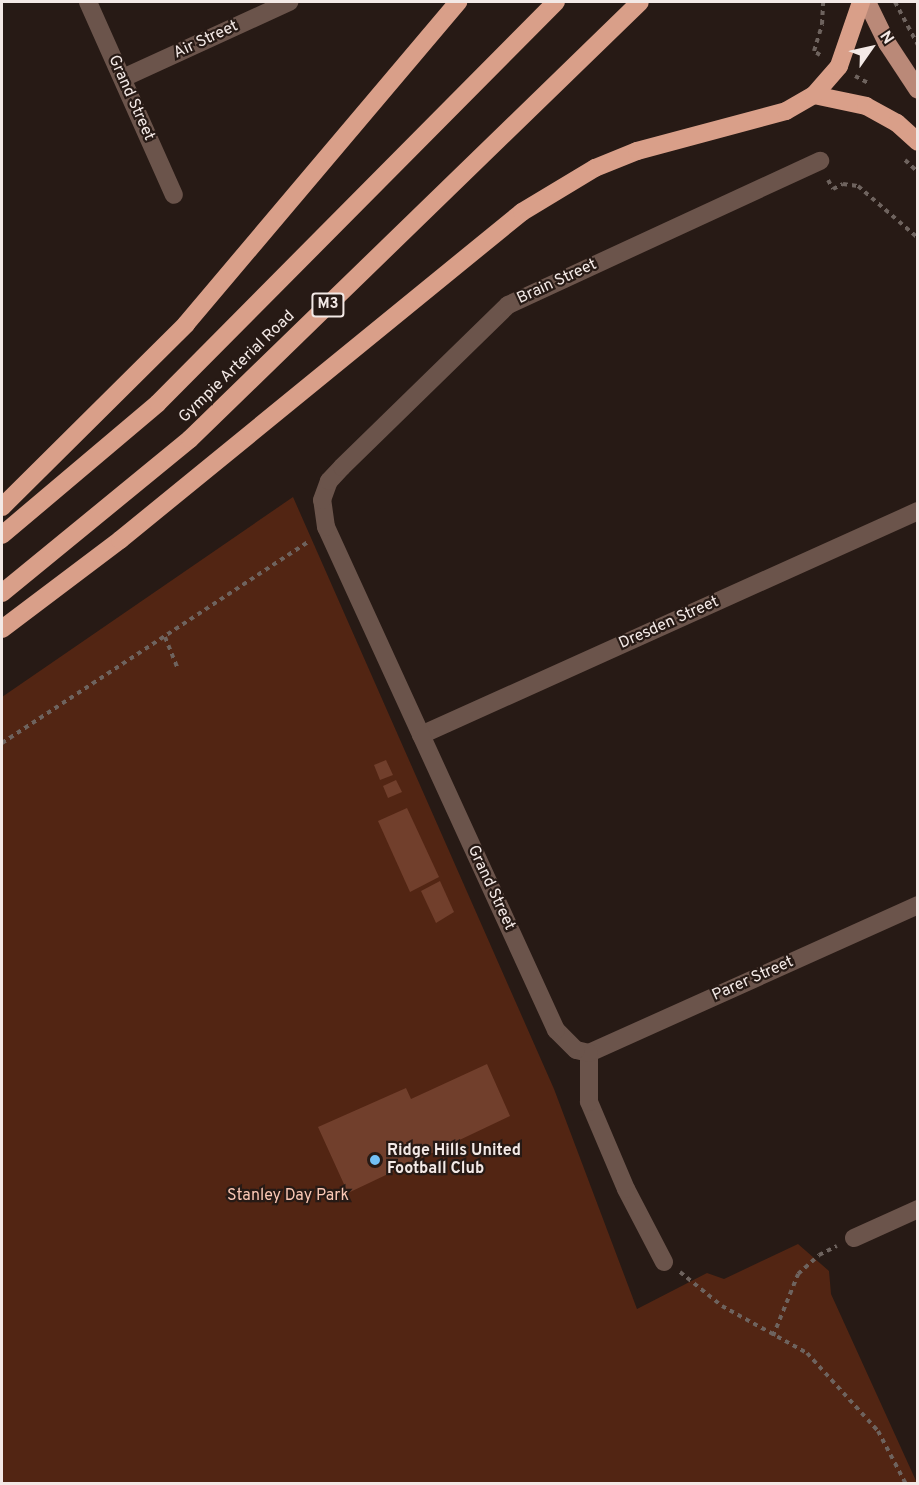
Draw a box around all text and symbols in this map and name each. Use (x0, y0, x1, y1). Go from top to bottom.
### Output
street label: Air Street (171, 17, 241, 63)
north arrow (841, 18, 901, 78)
text: N (874, 28, 897, 48)
street label: Grand Street (104, 52, 158, 144)
street label: Brain Street (514, 255, 600, 309)
road number: M3 (310, 293, 346, 317)
street label: Gympie Arterial Road (175, 307, 299, 427)
street label: Dresden Street (616, 592, 722, 654)
street label: Grand Street (463, 842, 519, 934)
street label: Parer Street (709, 953, 797, 1005)
place label: Ridge Hills United Football Club (387, 1141, 521, 1179)
marker: Ridge Hills United Football Club (368, 1153, 382, 1167)
park label: Stanley Day Park (227, 1186, 349, 1206)

